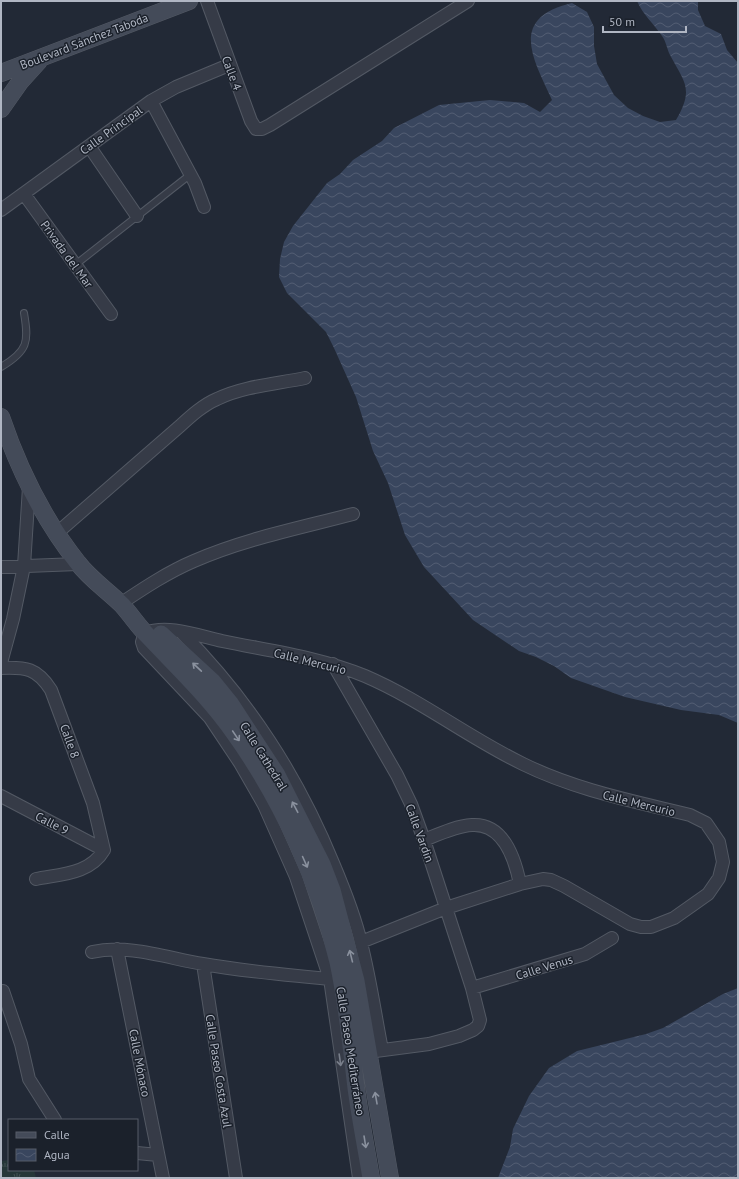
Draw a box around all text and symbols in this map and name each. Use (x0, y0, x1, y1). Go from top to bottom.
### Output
scale bar (603, 8, 686, 34)
street label: Boulevard Sánchez Taboda (18, 10, 150, 72)
text: 50 m (609, 14, 635, 29)
street label: Calle 4 (219, 54, 246, 93)
street label: Calle Principal (77, 102, 146, 158)
street label: Privada del Mar (38, 217, 96, 291)
street label: Calle Mercurio (272, 645, 348, 677)
one-way arrow (192, 662, 202, 672)
street label: Calle Cathedral (237, 719, 291, 794)
street label: Calle 8 (57, 722, 83, 760)
one-way arrow (232, 730, 240, 741)
street label: Calle Mercurio (601, 787, 677, 819)
one-way arrow (290, 802, 298, 814)
street label: Calle Vardin (403, 802, 437, 864)
street label: Calle 9 (33, 808, 71, 838)
one-way arrow (302, 855, 309, 867)
one-way arrow (346, 950, 354, 963)
street label: Calle Venus (514, 951, 574, 983)
street label: Calle Paseo Mediterráneo (333, 986, 369, 1116)
street label: Calle Paseo Costa Azul (203, 1013, 235, 1129)
street label: Calle Mónaco (126, 1028, 154, 1098)
one-way arrow (336, 1053, 344, 1066)
one-way arrow (372, 1092, 380, 1105)
legend (8, 1119, 138, 1171)
text: Calle (44, 1127, 70, 1142)
one-way arrow (361, 1135, 369, 1148)
text: Agua (44, 1147, 70, 1162)

